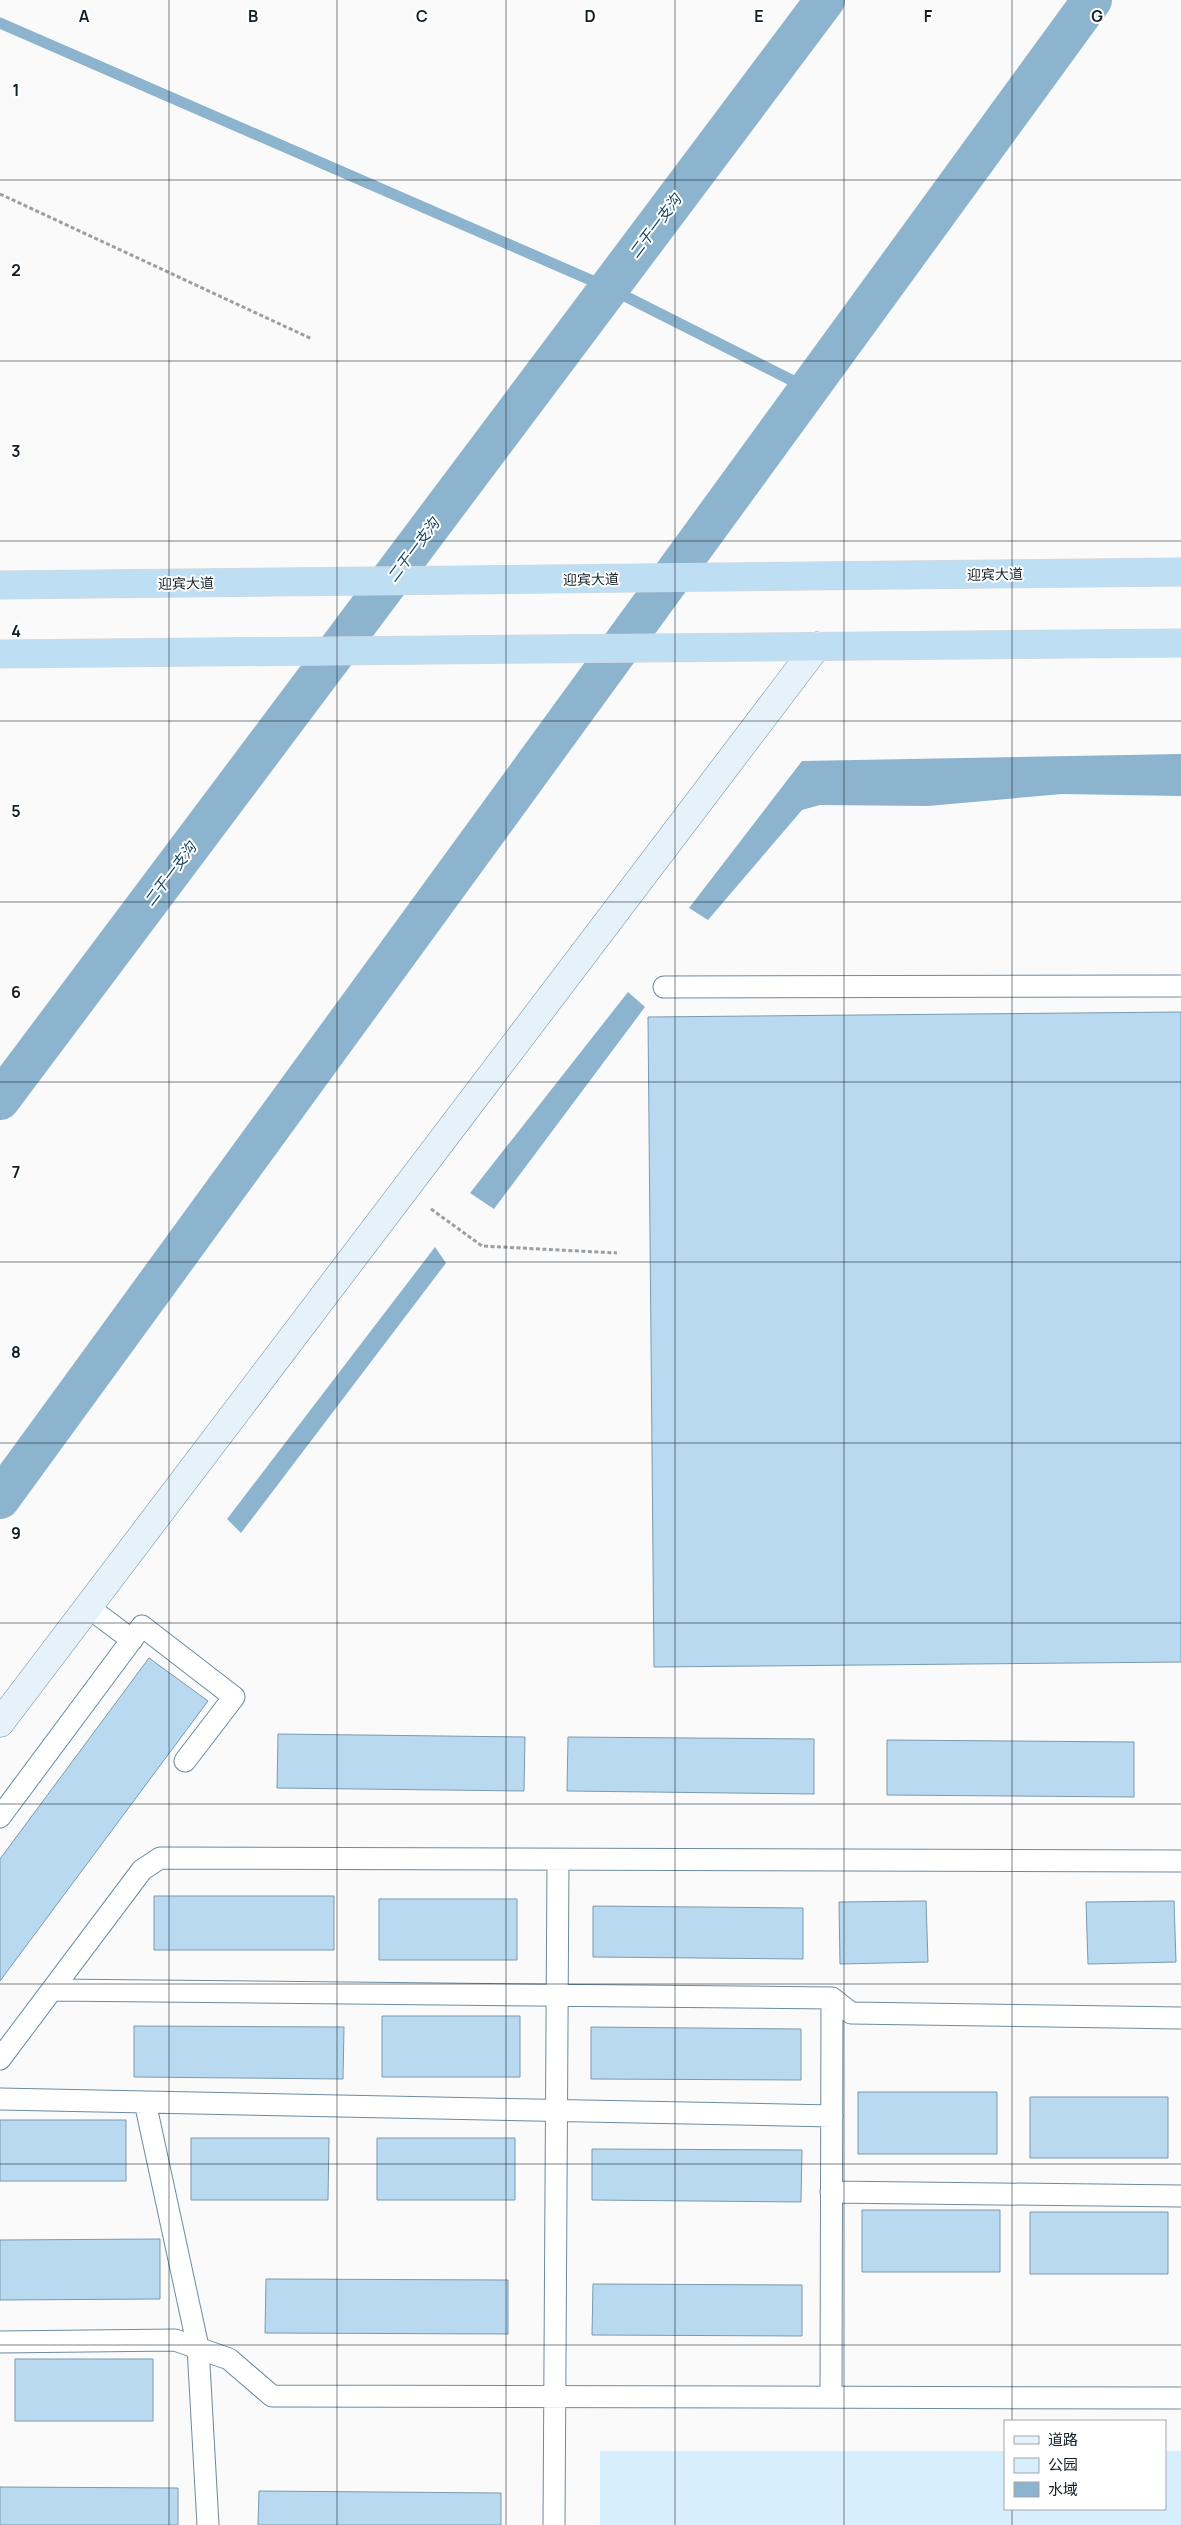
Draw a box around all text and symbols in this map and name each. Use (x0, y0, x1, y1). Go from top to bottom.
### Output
text: A (79, 5, 90, 27)
text: B (248, 5, 258, 27)
text: C (416, 5, 428, 27)
text: D (584, 5, 596, 27)
text: E (754, 5, 764, 27)
text: F (924, 5, 933, 27)
text: G (1091, 5, 1103, 27)
text: 1 (12, 79, 20, 101)
water label: 二干一支沟 (624, 188, 687, 262)
text: 2 (11, 259, 21, 281)
text: 3 (11, 440, 21, 462)
water label: 二干一支沟 (382, 512, 445, 586)
street label: 迎宾大道 (967, 564, 1023, 584)
street label: 迎宾大道 (563, 569, 619, 589)
street label: 迎宾大道 (158, 573, 214, 593)
text: 4 (11, 620, 21, 642)
text: 5 (11, 800, 21, 822)
water label: 二干一支沟 (139, 836, 202, 910)
text: 6 (11, 981, 21, 1003)
text: 7 (12, 1161, 20, 1183)
text: 8 (11, 1341, 21, 1363)
text: 9 (11, 1522, 21, 1544)
legend (1004, 2420, 1166, 2510)
text: 道路 (1048, 2429, 1078, 2450)
text: 公园 (1048, 2454, 1078, 2475)
text: 水域 (1048, 2479, 1078, 2500)

